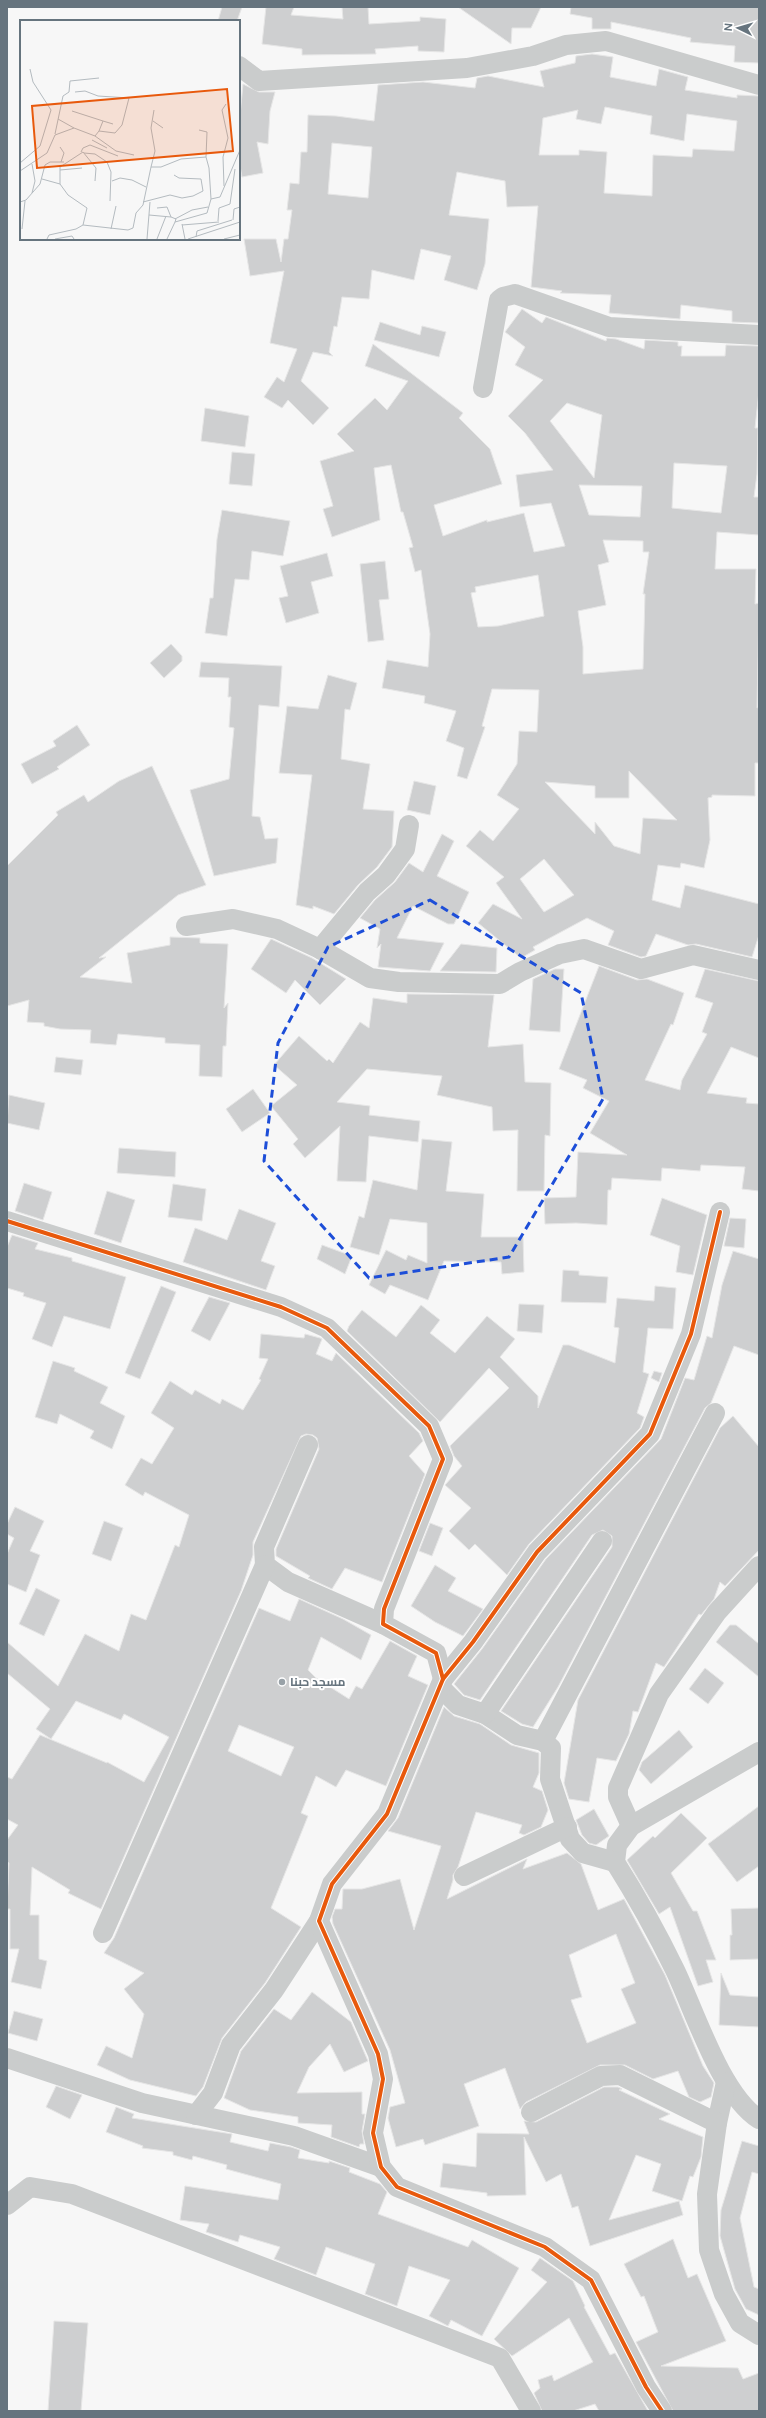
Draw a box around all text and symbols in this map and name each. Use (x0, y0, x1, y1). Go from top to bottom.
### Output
north arrow (718, 8, 758, 48)
inset map (20, 20, 240, 240)
text: N (721, 23, 735, 32)
place label: مسجد حبنا (290, 1674, 345, 1690)
marker: مسجد حبنا (277, 1677, 287, 1687)

